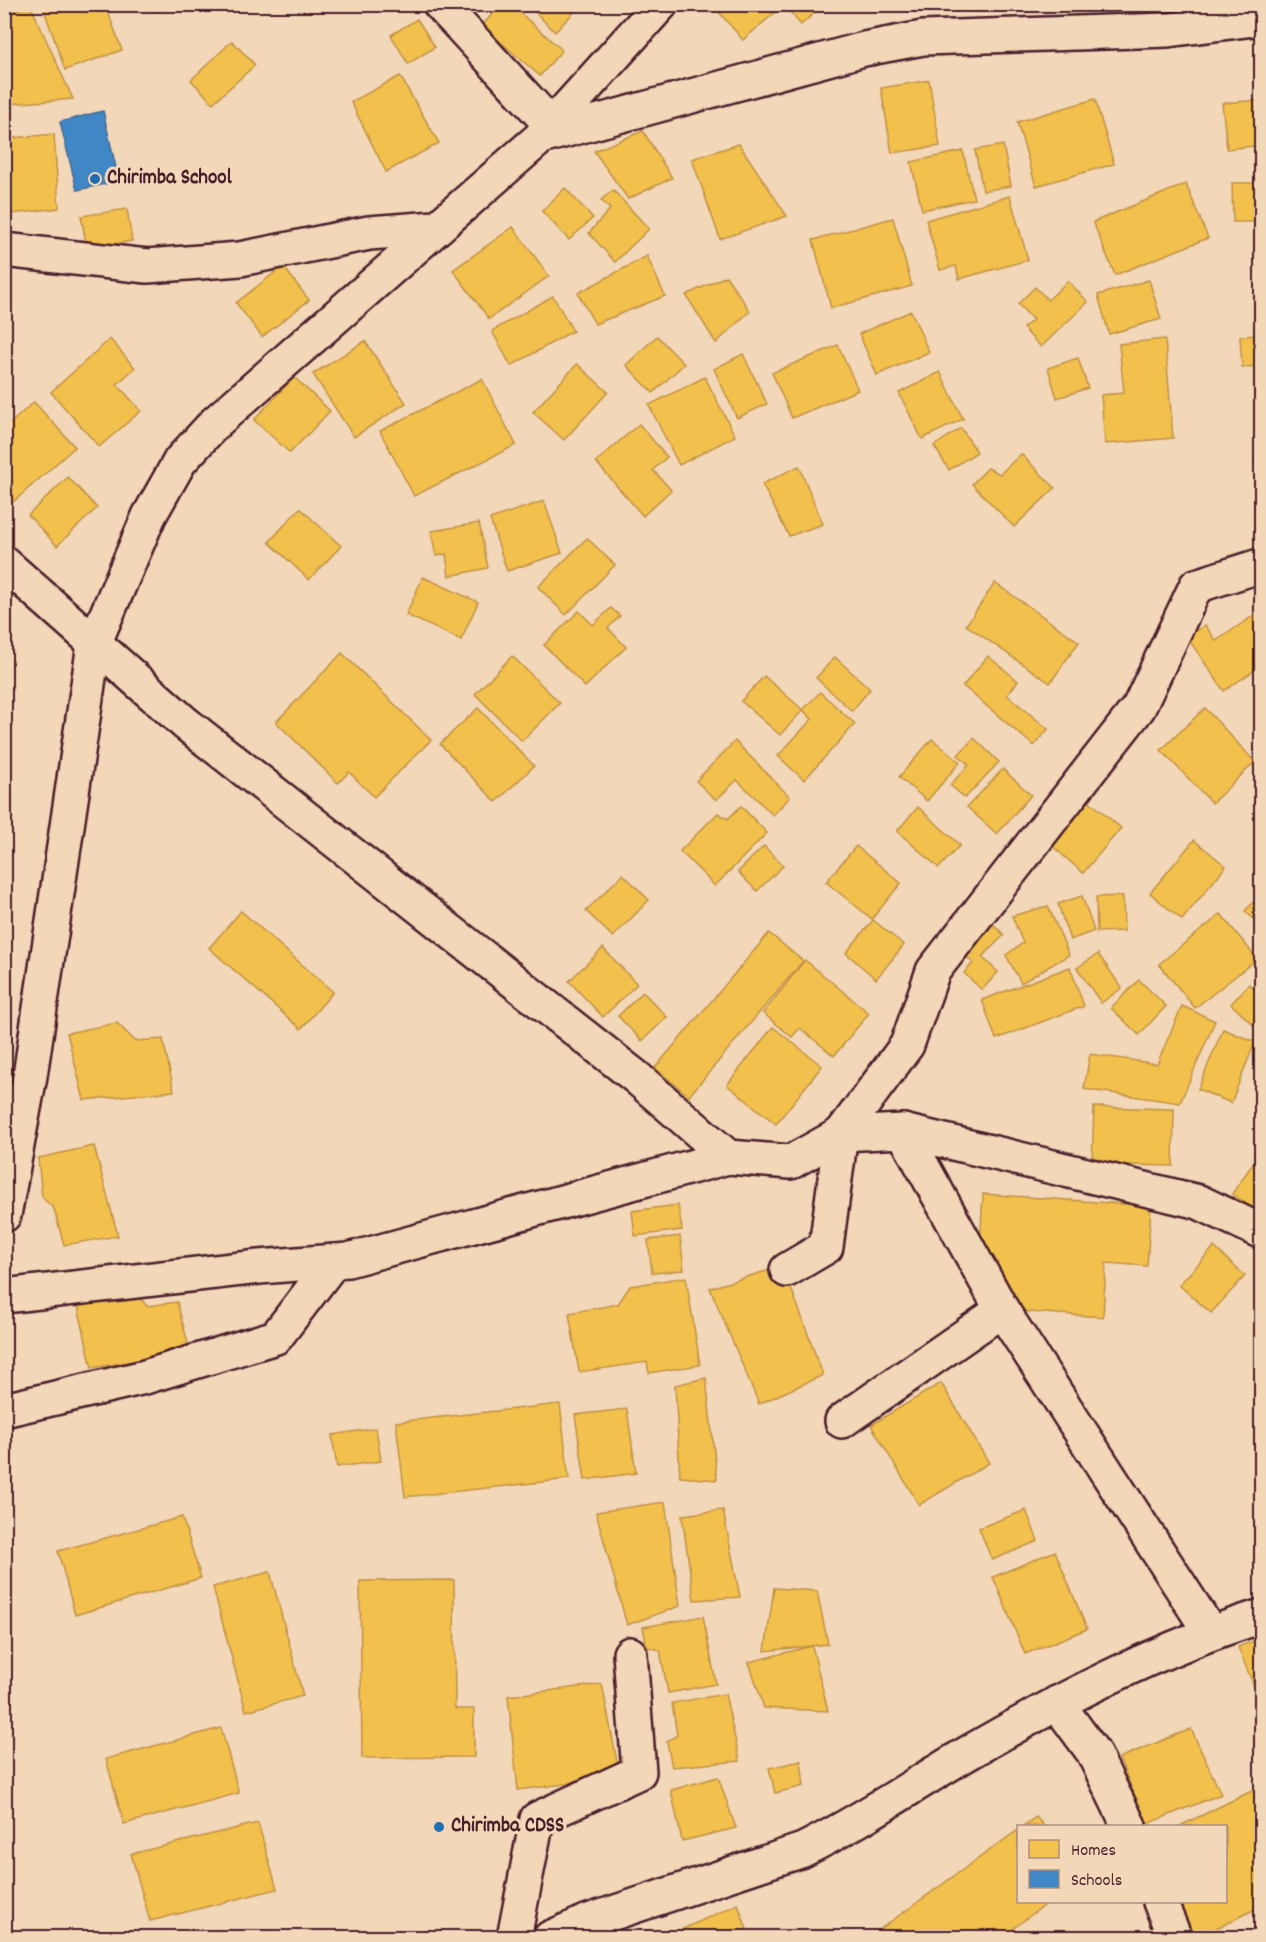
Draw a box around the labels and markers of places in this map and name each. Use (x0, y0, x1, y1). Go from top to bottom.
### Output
place label: Chirimba School (107, 164, 233, 194)
marker: Chirimba School (88, 172, 102, 186)
place label: Chirimba CDSS (451, 1812, 564, 1842)
marker: Chirimba CDSS (432, 1820, 446, 1834)

